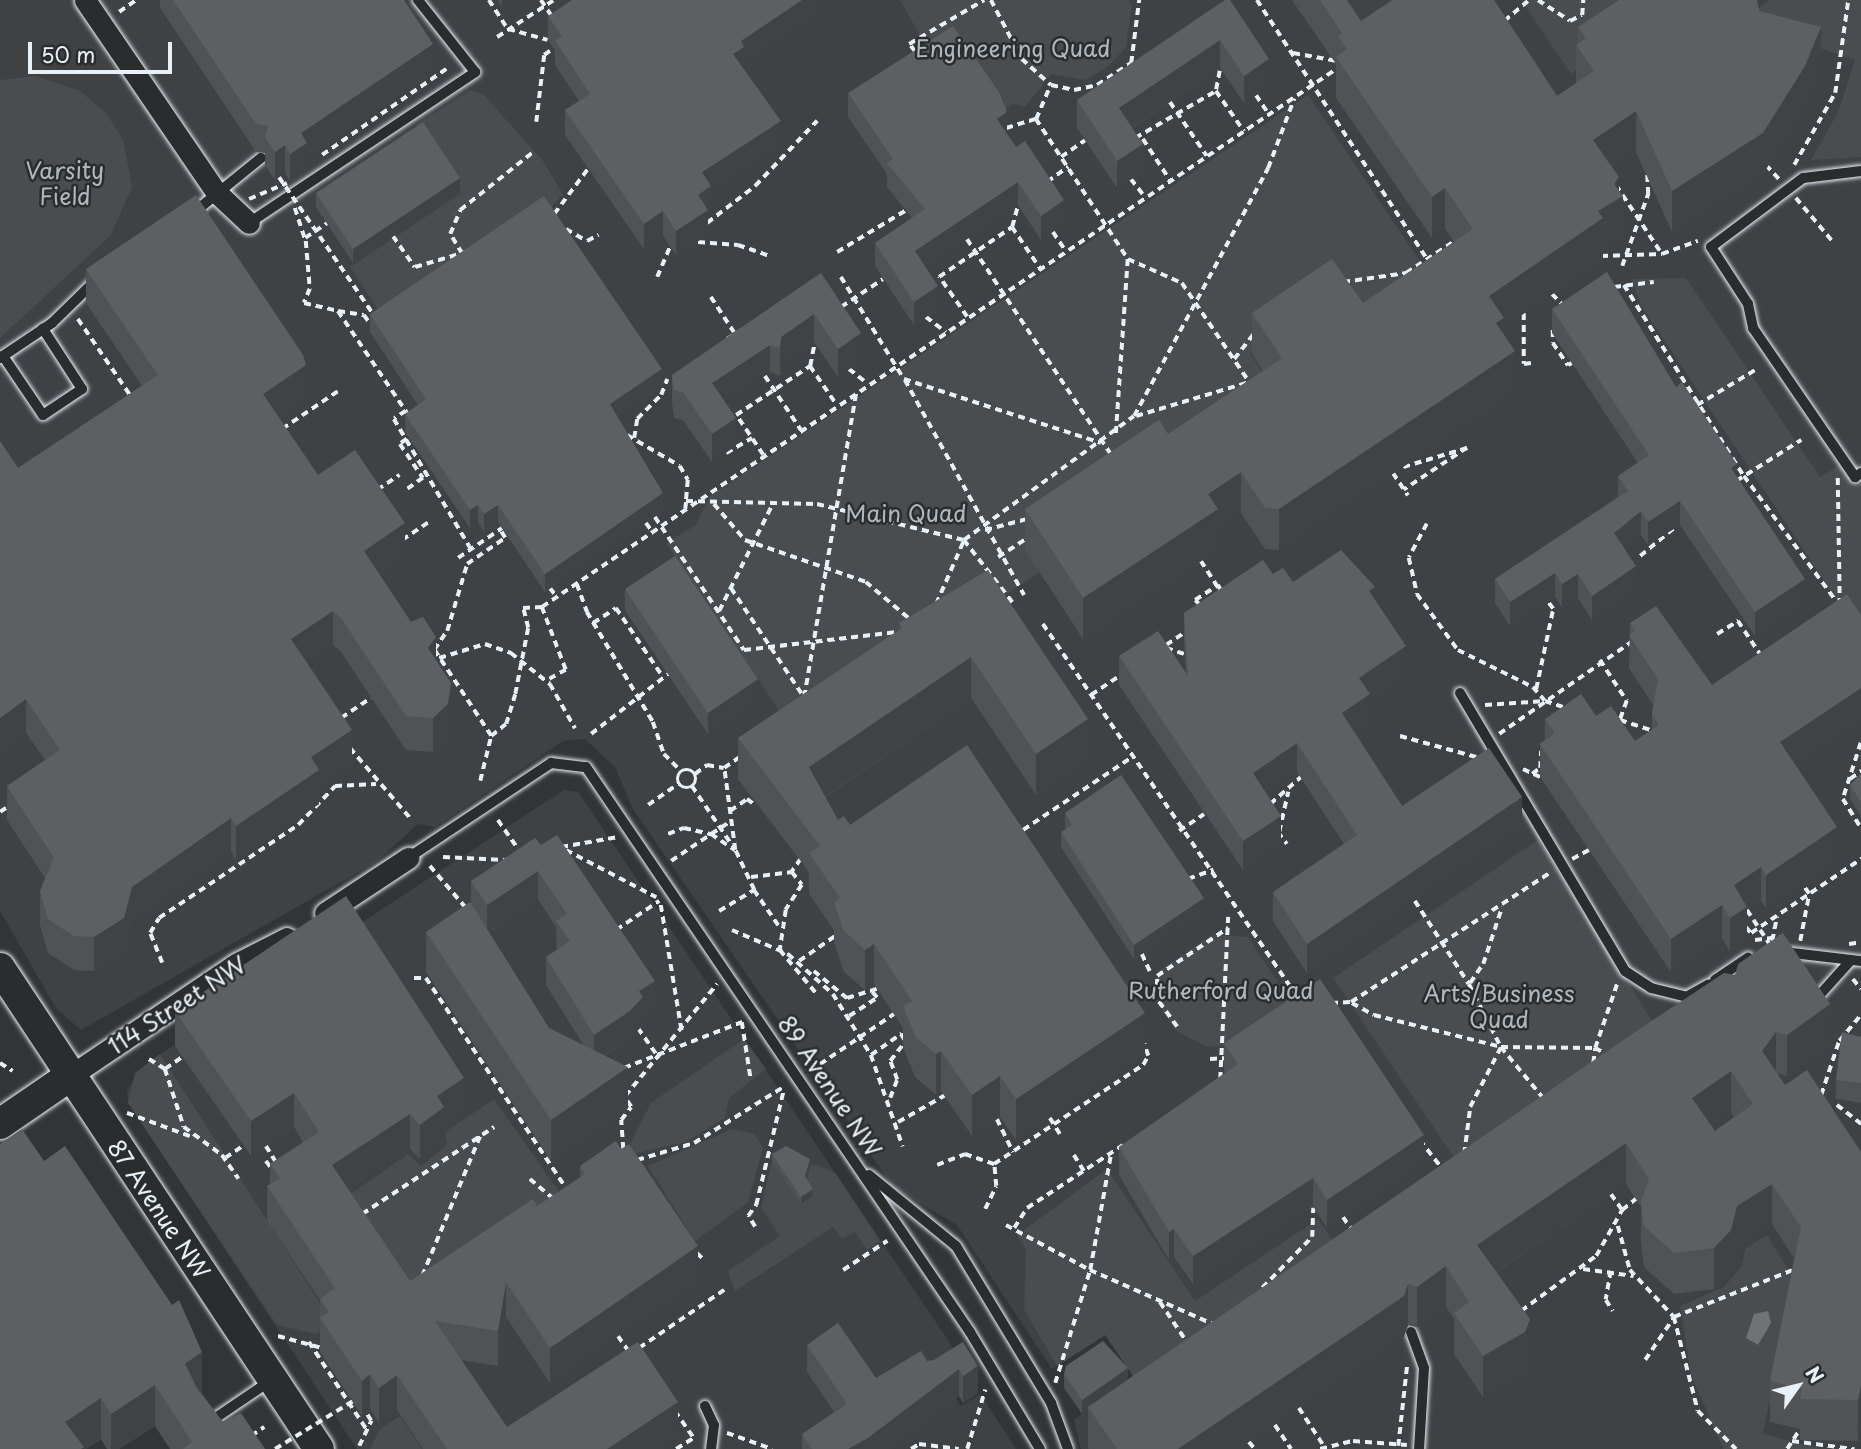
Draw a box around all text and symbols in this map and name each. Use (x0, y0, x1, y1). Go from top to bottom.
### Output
scale bar (32, 28, 175, 72)
park label: Engineering Quad (915, 34, 1111, 62)
text: 50 m (41, 38, 95, 70)
park label: Varsity Field (26, 156, 104, 210)
park label: Main Quad (844, 499, 968, 527)
street label: 114 Street NW (102, 950, 252, 1060)
park label: Rutherford Quad (1128, 976, 1314, 1004)
park label: Arts/Business Quad (1423, 979, 1575, 1033)
street label: 89 Avenue NW (773, 1011, 887, 1161)
street label: 87 Avenue NW (102, 1134, 216, 1284)
north arrow (1763, 1351, 1833, 1421)
text: N (1800, 1360, 1831, 1388)

